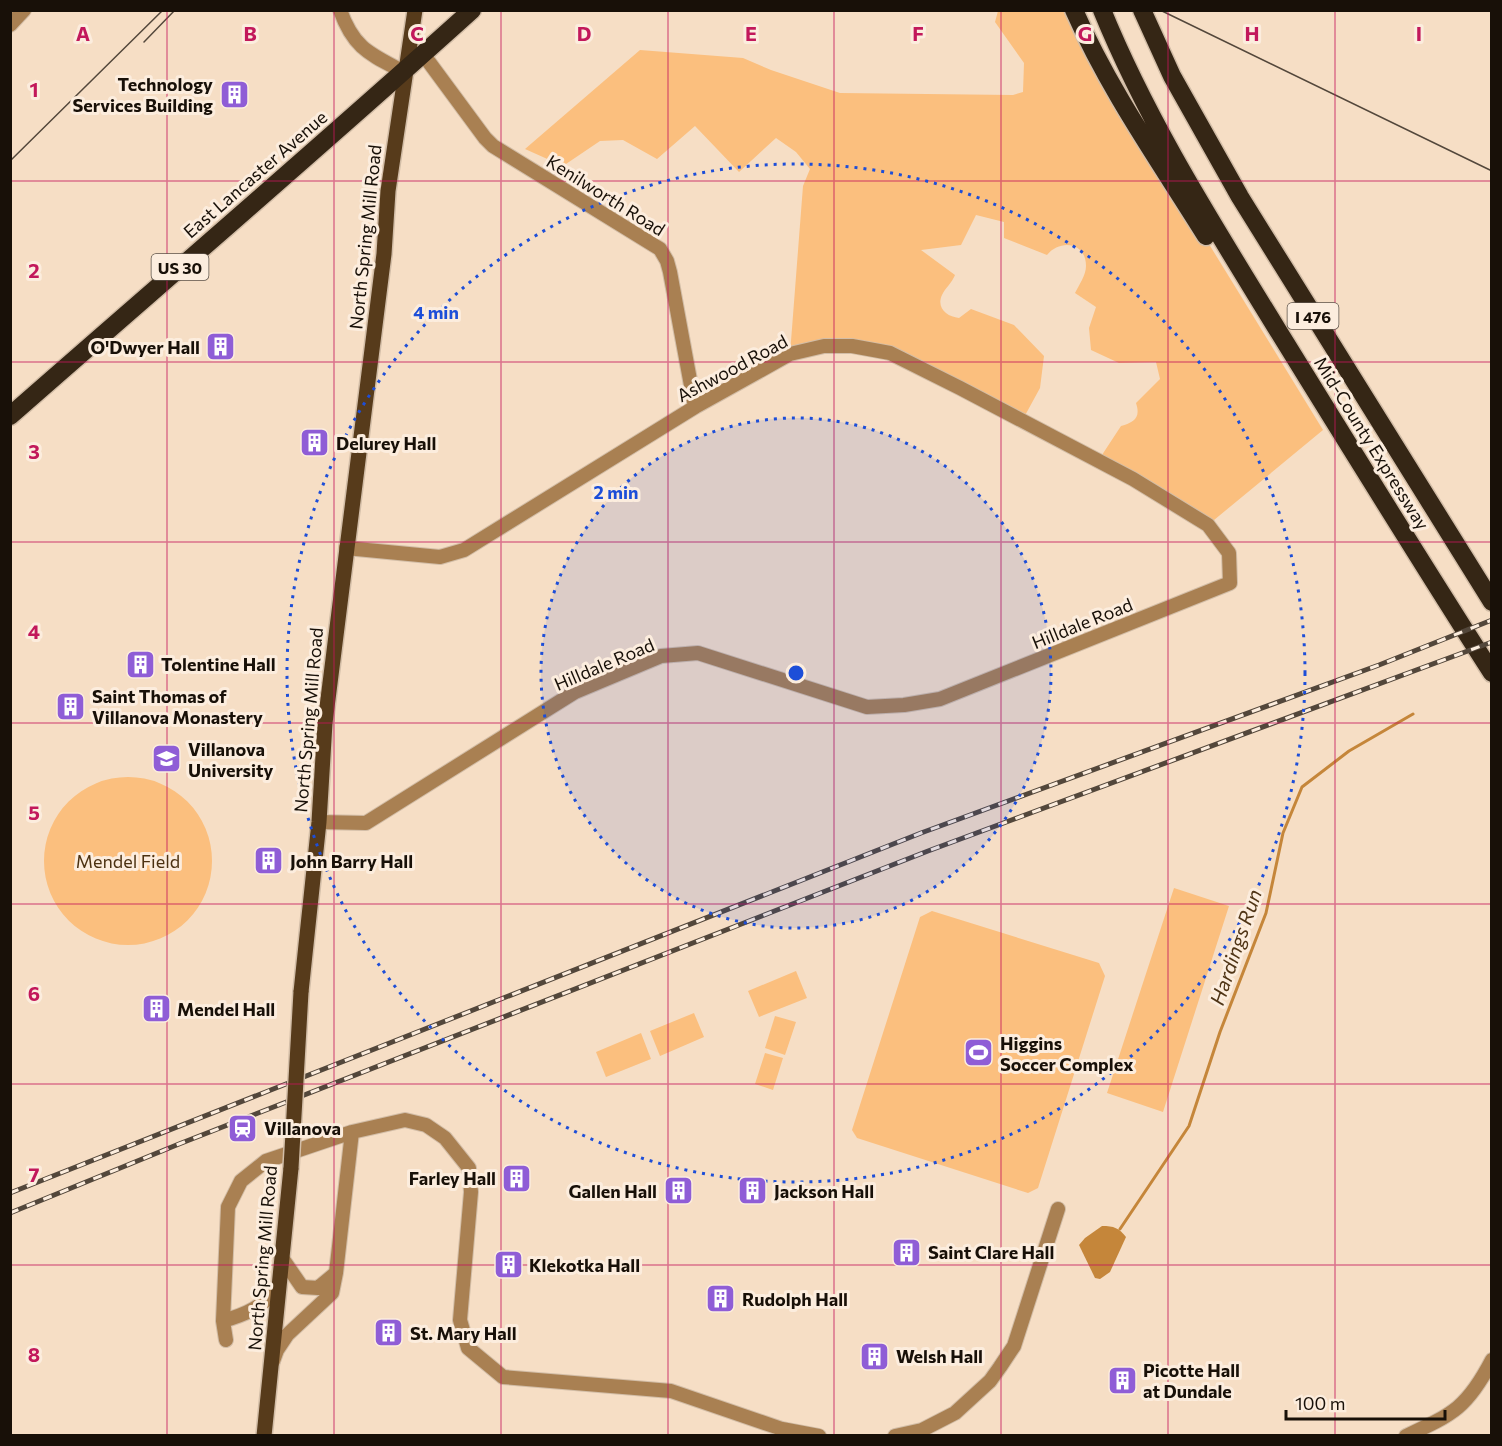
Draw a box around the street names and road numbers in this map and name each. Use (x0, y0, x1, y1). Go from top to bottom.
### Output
street label: East Lancaster Avenue (179, 106, 331, 242)
street label: North Spring Mill Road (344, 144, 386, 330)
street label: Kenilworth Road (543, 150, 669, 240)
road number: US 30 (152, 254, 208, 280)
road number: I 476 (1288, 303, 1338, 329)
street label: Ashwood Road (673, 330, 791, 406)
street label: Mid-County Expressway (1310, 353, 1434, 533)
street label: Hilldale Road (1028, 593, 1136, 653)
street label: North Spring Mill Road (289, 627, 327, 813)
street label: Hilldale Road (551, 633, 657, 695)
street label: North Spring Mill Road (243, 1165, 281, 1351)

